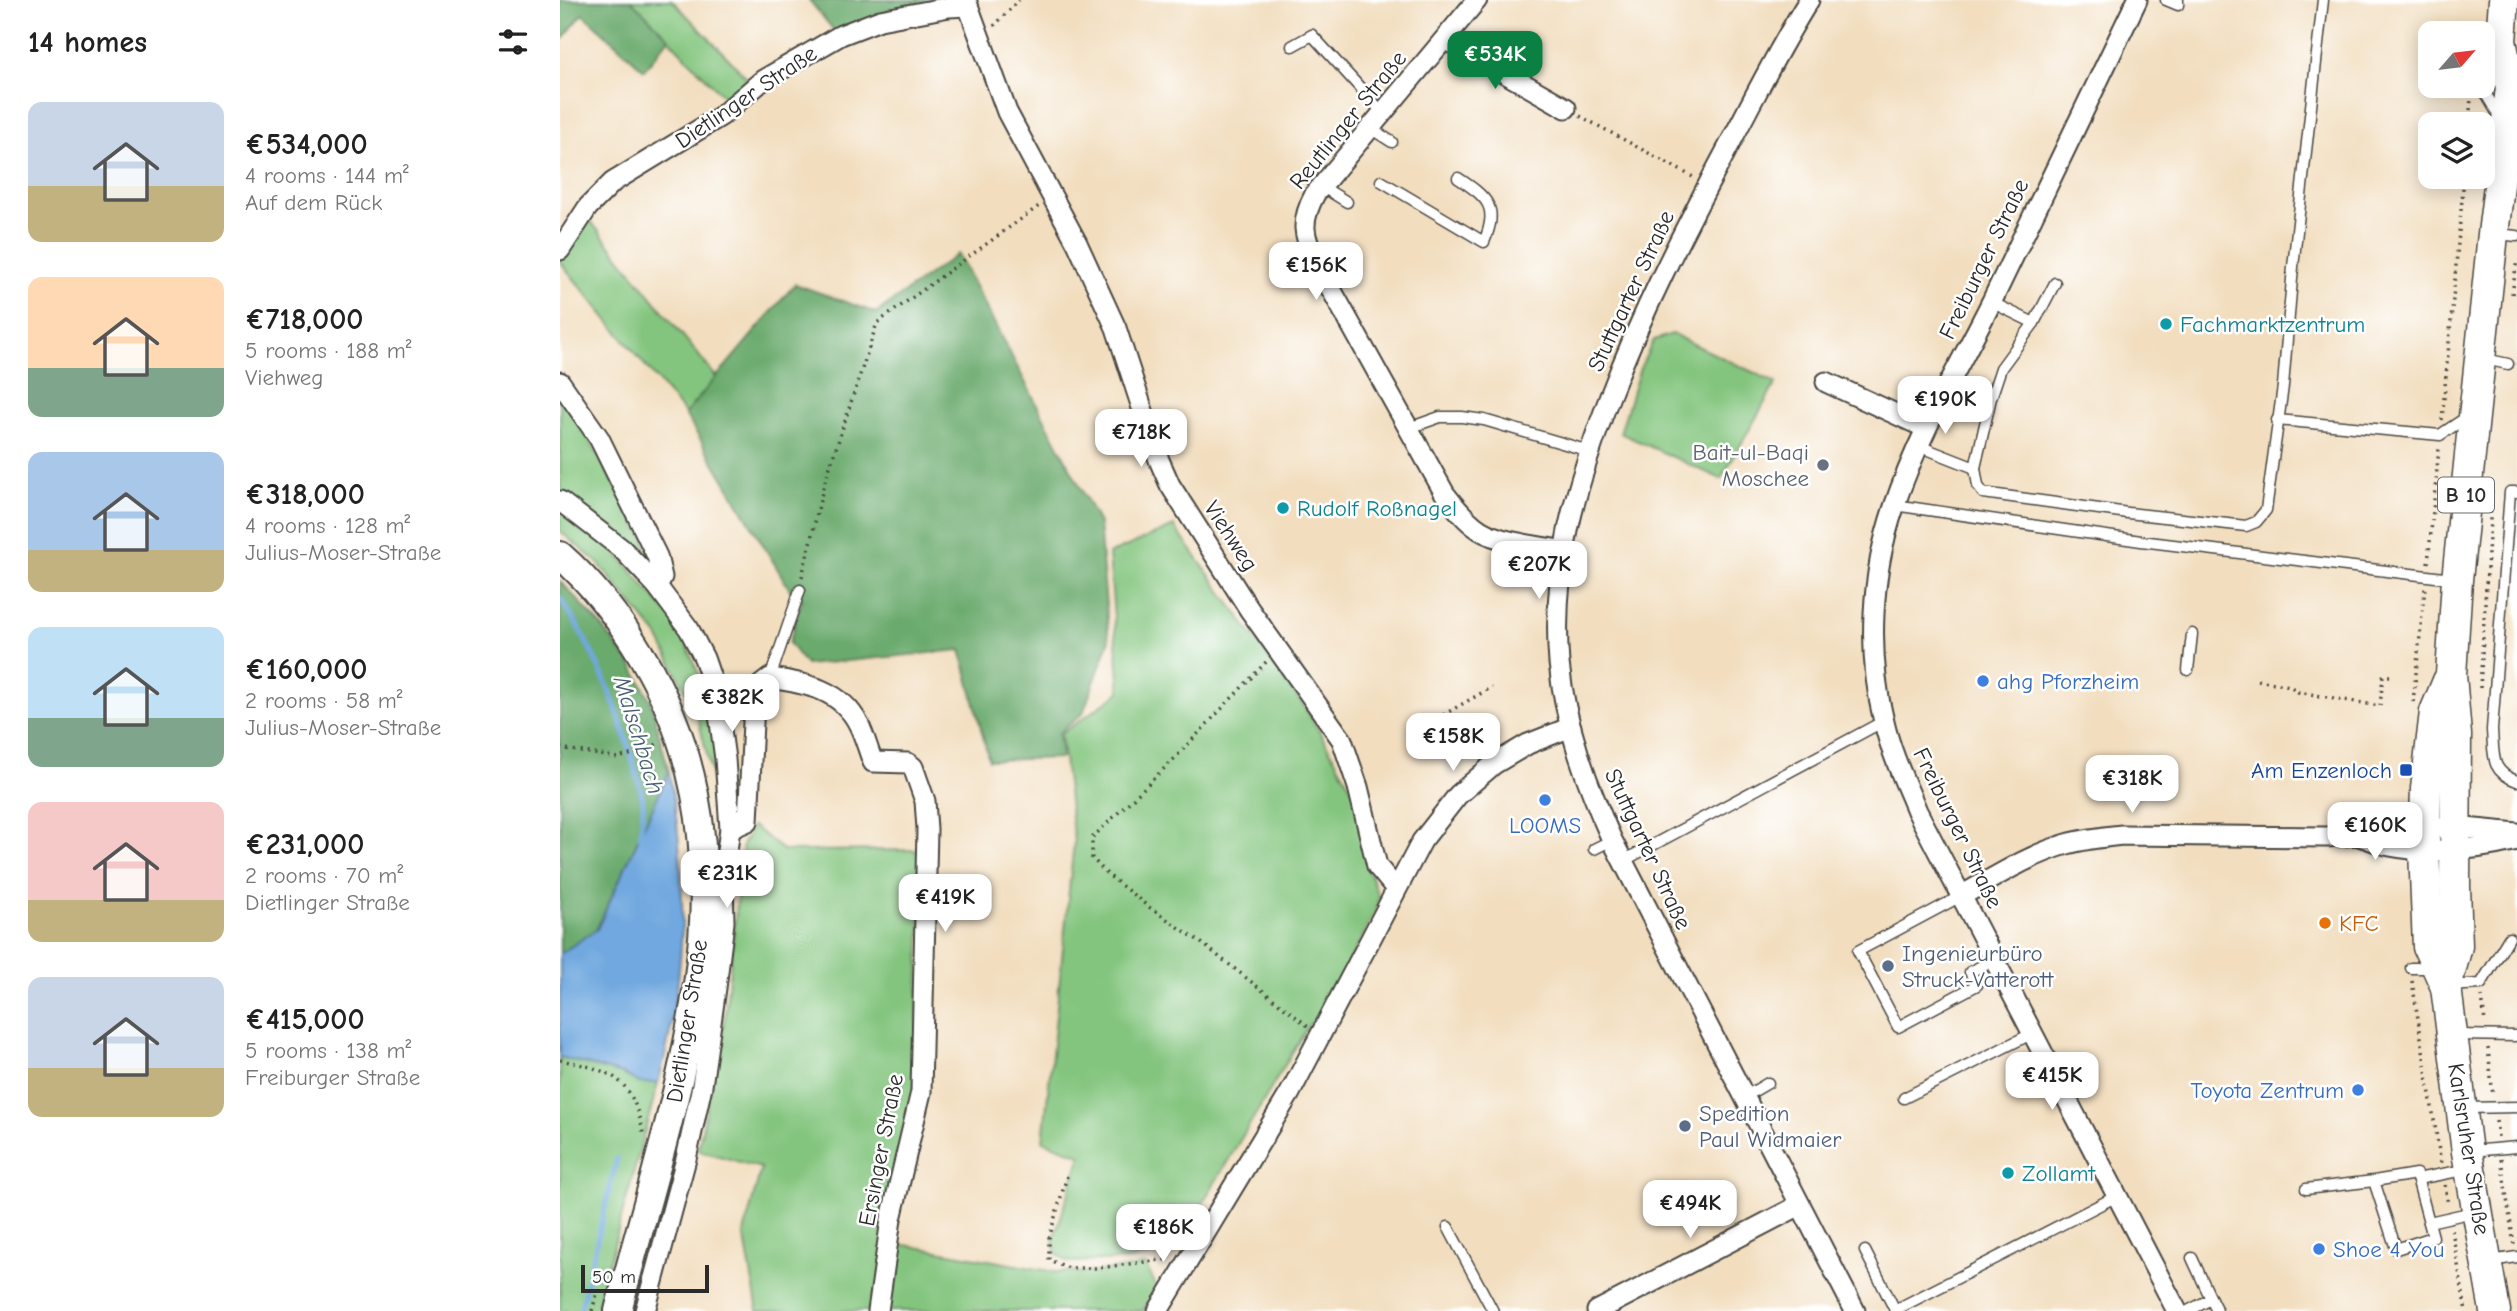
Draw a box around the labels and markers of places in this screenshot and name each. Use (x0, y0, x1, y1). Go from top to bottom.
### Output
pin: €534K (1446, 32, 1544, 91)
pin: €156K (1267, 243, 1365, 302)
place label: Fachmarktzentrum (2180, 311, 2365, 338)
marker: Fachmarktzentrum (2158, 316, 2174, 332)
pin: €190K (1896, 376, 1994, 436)
pin: €718K (1092, 410, 1190, 469)
place label: Bait-ul-Baqi Moschee (1692, 439, 1809, 492)
marker: Bait-ul-Baqi Moschee (1815, 457, 1831, 473)
place label: Rudolf Roßnagel (1297, 495, 1457, 522)
marker: Rudolf Roßnagel (1275, 500, 1291, 516)
pin: €207K (1490, 542, 1588, 601)
place label: ahg Pforzheim (1997, 668, 2139, 695)
marker: ahg Pforzheim (1975, 673, 1991, 689)
pin: €382K (683, 674, 781, 734)
pin: €158K (1404, 714, 1502, 773)
pin: €318K (2083, 756, 2181, 815)
place label: Am Enzenloch (2251, 757, 2392, 784)
marker: Am Enzenloch (2398, 762, 2414, 778)
marker: LOOMS (1537, 792, 1553, 808)
pin: €160K (2326, 802, 2424, 862)
place label: LOOMS (1509, 812, 1581, 839)
pin: €231K (678, 850, 776, 910)
pin: €419K (896, 874, 994, 934)
place label: KFC (2339, 910, 2379, 937)
marker: KFC (2317, 915, 2333, 931)
place label: Ingenieurbüro Struck-Vatterott (1902, 940, 2055, 993)
marker: Ingenieurbüro Struck-Vatterott (1880, 958, 1896, 974)
pin: €415K (2003, 1052, 2101, 1112)
place label: Toyota Zentrum (2191, 1077, 2344, 1104)
marker: Toyota Zentrum (2350, 1082, 2366, 1098)
place label: Spedition Paul Widmaier (1699, 1100, 1842, 1153)
marker: Spedition Paul Widmaier (1677, 1118, 1693, 1134)
place label: Zollamt (2022, 1160, 2097, 1187)
marker: Zollamt (2000, 1165, 2016, 1181)
pin: €494K (1641, 1180, 1739, 1240)
pin: €186K (1114, 1204, 1212, 1264)
place label: Shoe 4 You (2333, 1236, 2444, 1263)
marker: Shoe 4 You (2311, 1241, 2327, 1257)

